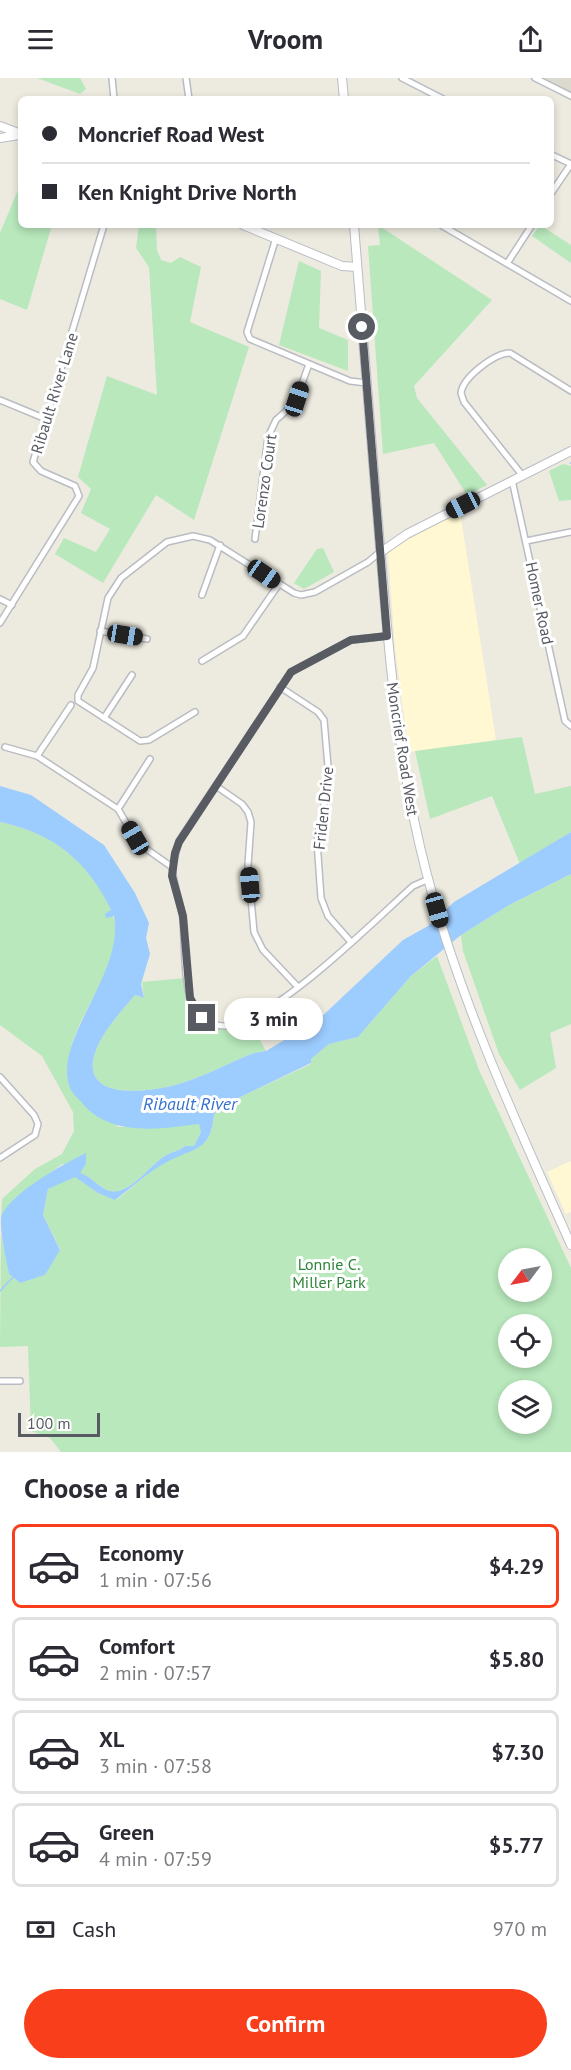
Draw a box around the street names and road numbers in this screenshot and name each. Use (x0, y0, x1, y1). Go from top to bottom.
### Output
street label: Ribault River Lane (26, 330, 82, 456)
street label: Lorenzo Court (247, 432, 281, 529)
street label: Homer Road (521, 560, 559, 646)
street label: Moncrief Road West (383, 681, 424, 818)
street label: Friden Drive (309, 765, 337, 851)

